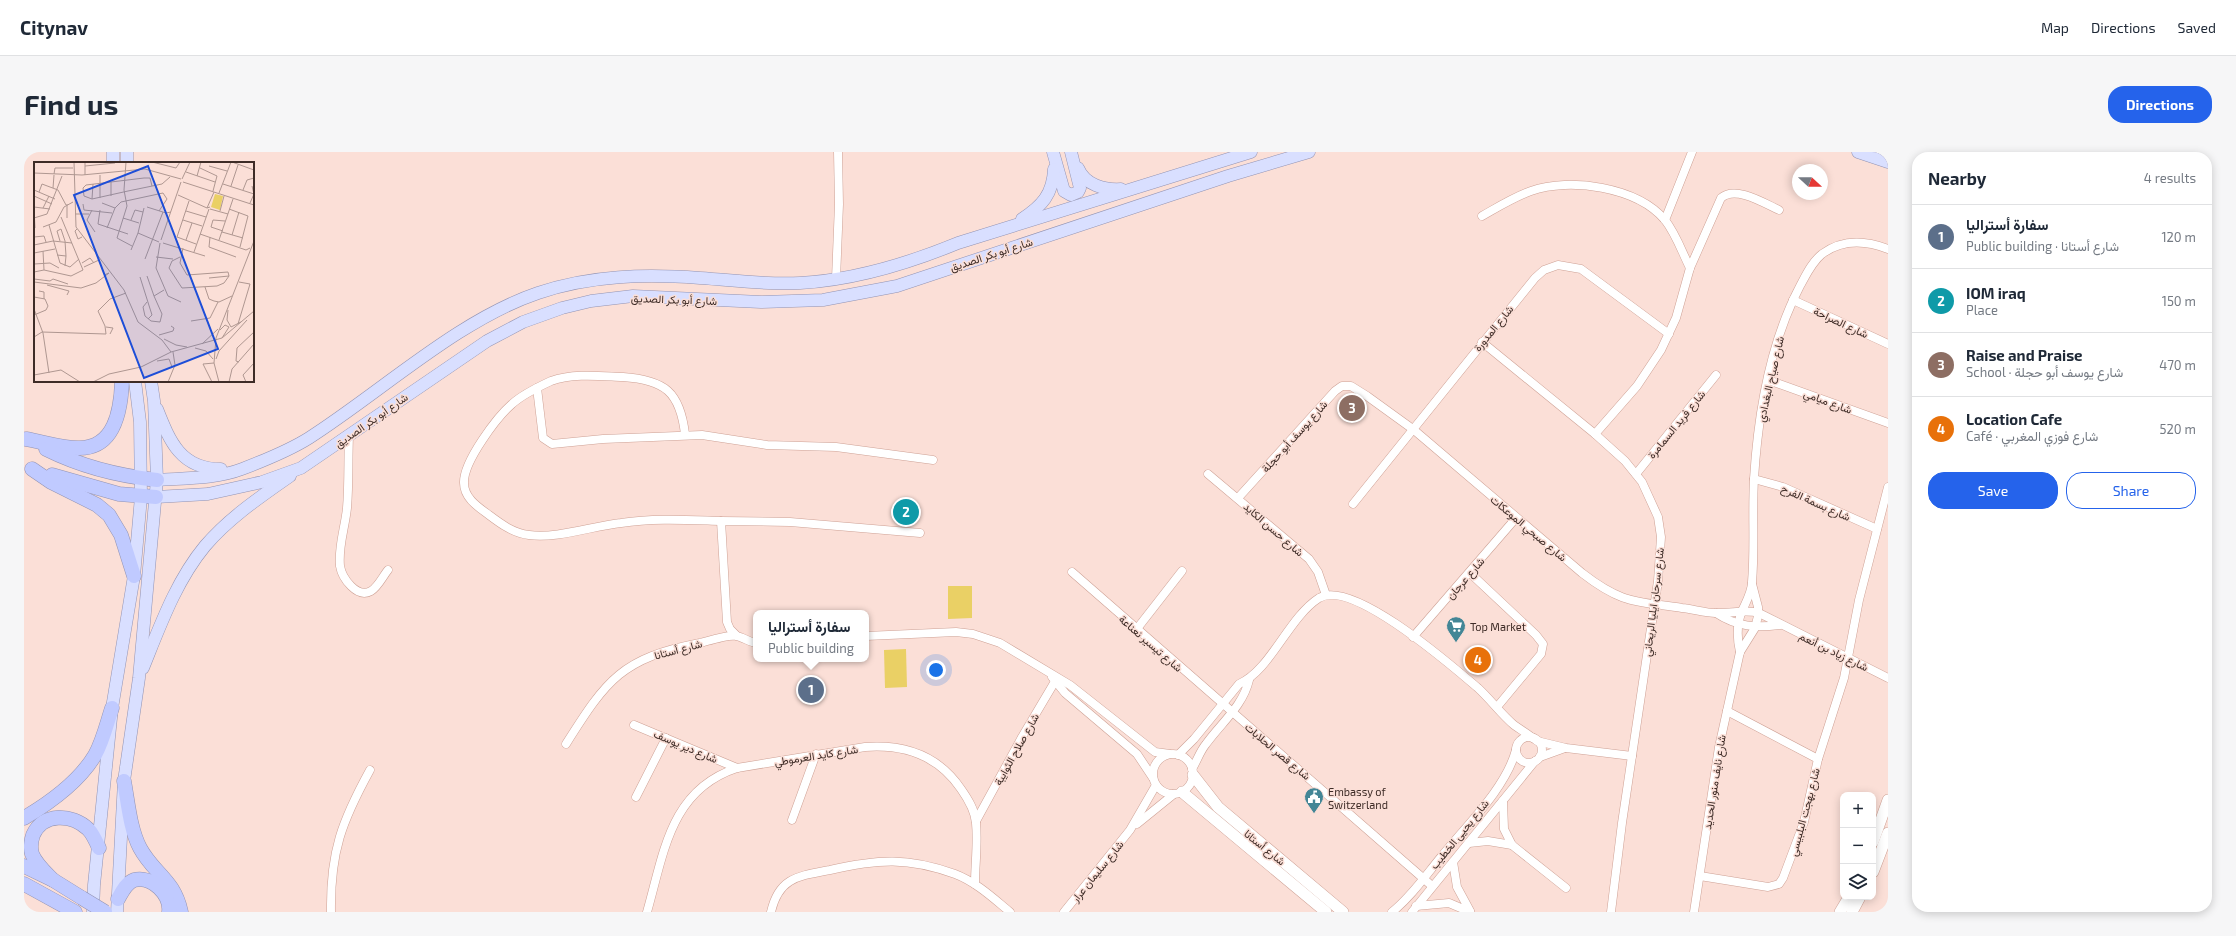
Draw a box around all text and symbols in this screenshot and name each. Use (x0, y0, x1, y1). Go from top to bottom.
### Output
text: Citynav (20, 16, 88, 39)
text: Map (2041, 19, 2069, 36)
text: Directions (2091, 19, 2156, 36)
text: Saved (2178, 19, 2216, 36)
button: Directions (2108, 86, 2212, 123)
text: Find us (24, 87, 118, 121)
inset map (34, 162, 254, 382)
north arrow (1792, 164, 1828, 200)
text: Nearby (1928, 168, 1986, 188)
text: 4 results (2144, 170, 2196, 186)
text: سفارة أستراليا (1966, 215, 2048, 233)
text: 1 (1938, 229, 1944, 245)
text: 120 m (2161, 229, 2196, 245)
street label: شارع أبو بكر الصديق (948, 234, 1035, 275)
text: Public building · شارع أستانا (1966, 238, 2119, 254)
text: IOM iraq (1966, 284, 2026, 302)
street label: شارع أبو بكر الصديق (631, 291, 718, 309)
text: 2 (1937, 293, 1945, 309)
text: 150 m (2162, 293, 2196, 309)
street label: شارع المدورة (1471, 302, 1517, 355)
text: Place (1966, 302, 1998, 318)
street label: شارع الصراحة (1811, 304, 1871, 342)
street label: شارع صياح البغدادي (1754, 334, 1790, 424)
text: Raise and Praise (1966, 346, 2083, 364)
text: 3 (1937, 357, 1945, 373)
text: 470 m (2159, 357, 2196, 373)
text: School · شارع يوسف أبو حجلة (1966, 364, 2123, 380)
street label: شارع ميامي (1801, 386, 1854, 420)
street label: شارع فريد السمامرة (1644, 387, 1709, 462)
street label: شارع أبو بكر الصديق (332, 390, 411, 452)
pin: 3 (1339, 393, 1365, 423)
street label: شارع يوسف أبو حجلة (1258, 397, 1331, 476)
text: Location Cafe (1966, 410, 2062, 428)
text: 4 (1937, 421, 1945, 437)
text: 520 m (2160, 421, 2196, 437)
text: Café · شارع فوزي المغربي (1966, 428, 2098, 444)
button: Save (1928, 472, 2058, 509)
button: Share (2066, 472, 2196, 509)
street label: شارع بسمة الفرح (1779, 481, 1853, 525)
street label: شارع صبحي الموعكات (1486, 492, 1570, 567)
pin: 2 (893, 497, 919, 527)
street label: شارع حسن الكايد (1240, 499, 1307, 560)
street label: شارع سرحان ايليا الريحاني (1640, 546, 1670, 658)
street label: شارع عرجان (1443, 554, 1488, 603)
popup (753, 610, 869, 662)
street label: شارع تيسير نعناعة (1115, 612, 1186, 676)
supermarket icon: Top Market (1445, 615, 1467, 643)
text: سفارة أستراليا (768, 617, 850, 635)
place label: Top Market (1470, 620, 1526, 633)
street label: شارع زياد بن أنعم (1797, 629, 1871, 675)
street label: شارع أستانا (653, 636, 704, 664)
text: Public building (768, 640, 854, 656)
pin: 4 (1465, 645, 1491, 675)
your location (926, 660, 946, 680)
pin: 1 (798, 675, 824, 705)
street label: شارع صلاح الثوايبة (991, 710, 1043, 788)
street label: شارع قصر الحلابات (1241, 720, 1314, 784)
street label: شارع دير يوسف (651, 727, 720, 767)
street label: شارع نايف منور الحديد (1700, 733, 1730, 831)
street label: شارع كايد العرموطي (773, 742, 860, 772)
street label: شارع بهجت البلبيسي (1786, 766, 1826, 859)
place label: Embassy of Switzerland (1328, 785, 1388, 811)
public building icon: Embassy of Switzerland (1303, 786, 1325, 814)
map controls (1840, 792, 1876, 900)
button: + (1840, 792, 1876, 828)
street label: شارع يحيى الخطيب (1427, 796, 1493, 873)
street label: شارع أستانا (1241, 827, 1288, 869)
button: − (1840, 828, 1876, 864)
street label: شارع سليمان عرار (1068, 837, 1128, 906)
button: layers (1840, 864, 1876, 900)

